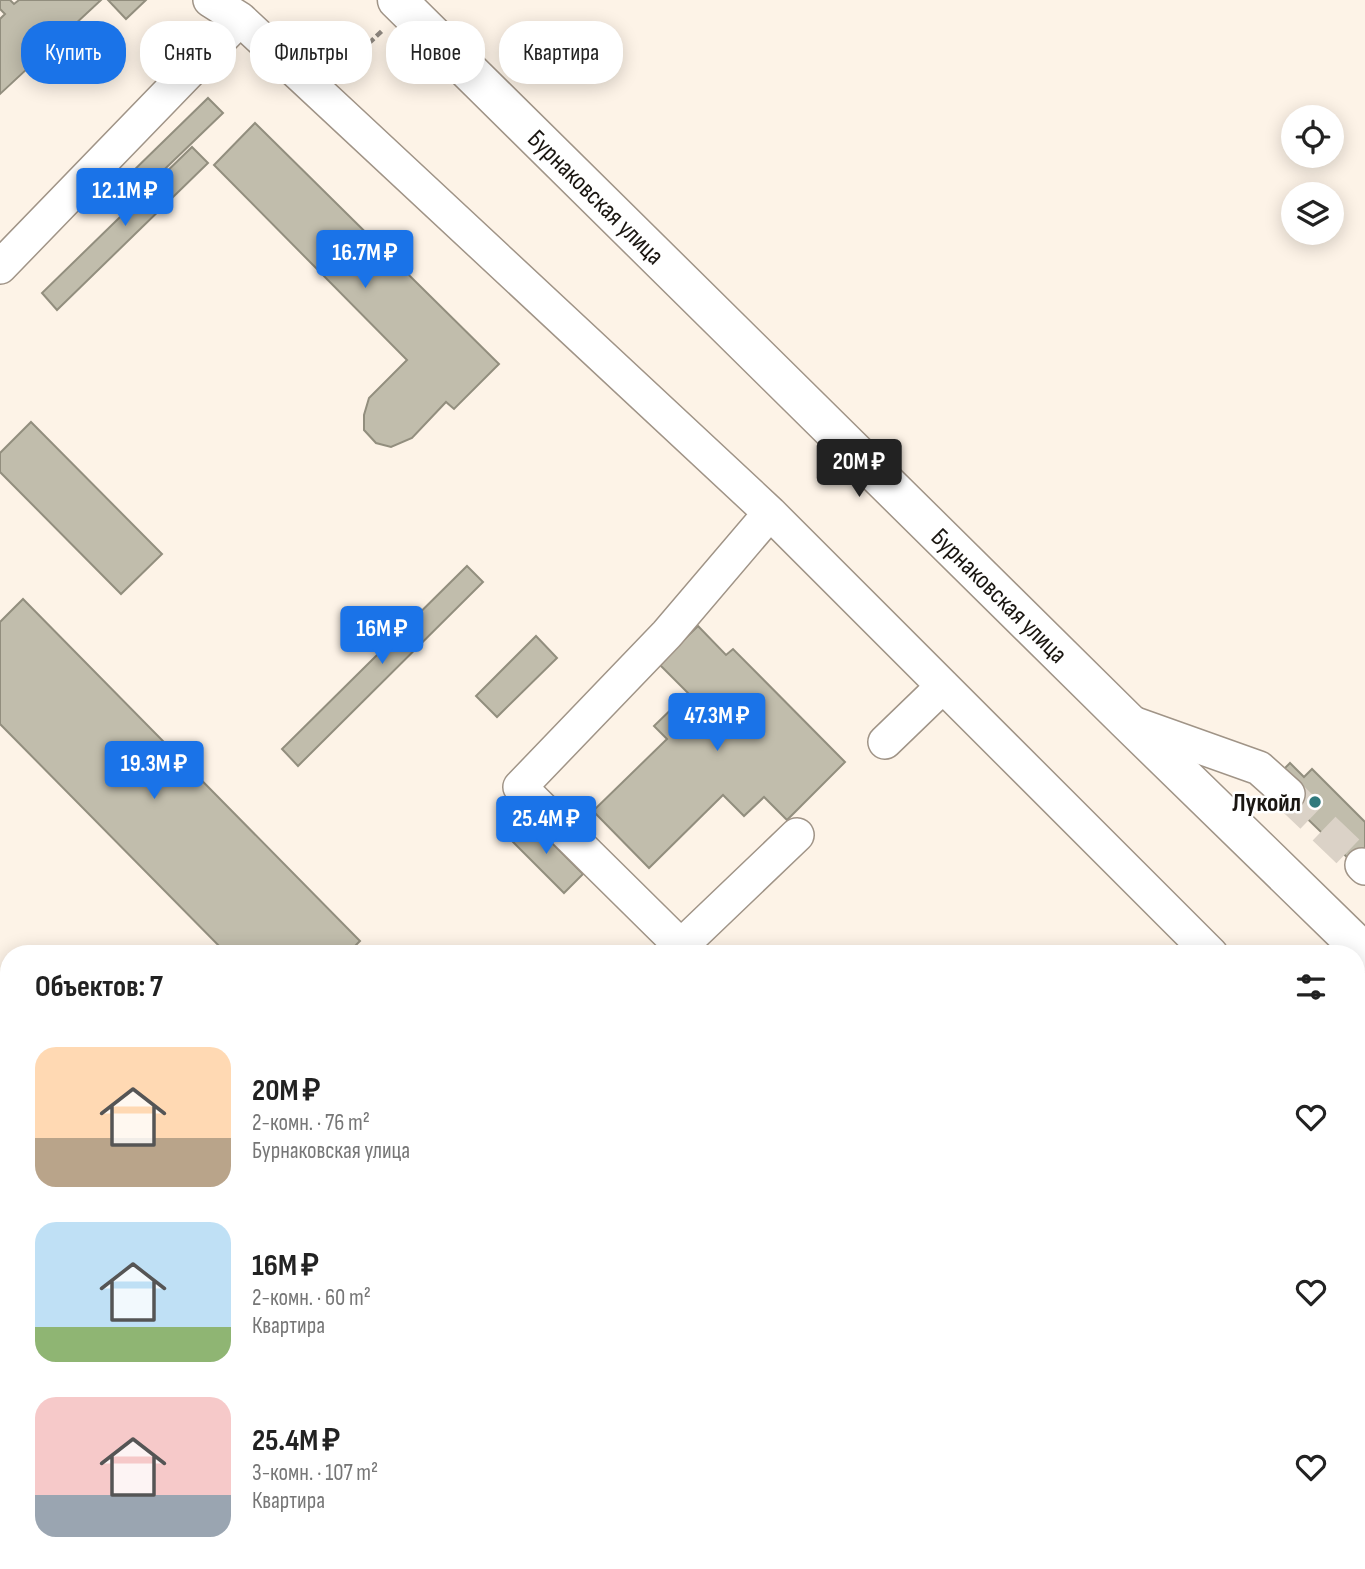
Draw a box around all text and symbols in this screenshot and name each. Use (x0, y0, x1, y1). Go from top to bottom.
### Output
chip: Купить (21, 21, 126, 84)
chip: Снять (140, 21, 236, 84)
chip: Фильтры (250, 21, 372, 84)
chip: Новое (386, 21, 485, 84)
chip: Квартира (499, 21, 623, 84)
map controls (1281, 105, 1344, 245)
button: locate (1281, 105, 1344, 168)
street label: Бурнаковская улица (521, 124, 670, 272)
pin: 12.1M ₽ (60, 168, 190, 228)
text: 12.1M ₽ (92, 177, 158, 205)
button: layers (1281, 182, 1344, 245)
pin: 16.7M ₽ (300, 230, 430, 290)
text: 16.7M ₽ (332, 239, 398, 267)
pin: 20M ₽ (810, 440, 908, 499)
text: 20M ₽ (833, 448, 885, 476)
street label: Бурнаковская улица (924, 522, 1073, 670)
pin: 16M ₽ (333, 606, 431, 666)
text: 16M ₽ (356, 615, 408, 643)
pin: 47.3M ₽ (652, 694, 782, 753)
text: 47.3M ₽ (684, 702, 750, 730)
pin: 19.3M ₽ (89, 742, 219, 801)
text: 19.3M ₽ (121, 750, 187, 778)
place label: Лукойл (1232, 788, 1301, 819)
marker: Лукойл (1307, 794, 1323, 810)
pin: 25.4M ₽ (481, 796, 611, 856)
text: 25.4M ₽ (512, 805, 580, 833)
icon: filters (1292, 968, 1330, 1006)
text: Объектов: 7 (35, 969, 163, 1005)
text: 20M ₽ (252, 1073, 321, 1109)
icon: home (91, 1075, 175, 1159)
icon: heart (1292, 1098, 1330, 1136)
text: 2-комн. · 76 m² (252, 1109, 370, 1137)
text: Бурнаковская улица (252, 1137, 410, 1165)
text: 16M ₽ (252, 1248, 319, 1284)
icon: home (91, 1250, 175, 1334)
icon: heart (1292, 1273, 1330, 1311)
text: 2-комн. · 60 m² (252, 1284, 371, 1312)
text: Квартира (252, 1312, 325, 1340)
text: 25.4M ₽ (252, 1423, 340, 1459)
icon: home (91, 1425, 175, 1509)
icon: heart (1292, 1448, 1330, 1486)
text: 3-комн. · 107 m² (252, 1459, 378, 1487)
text: Квартира (252, 1487, 325, 1515)

